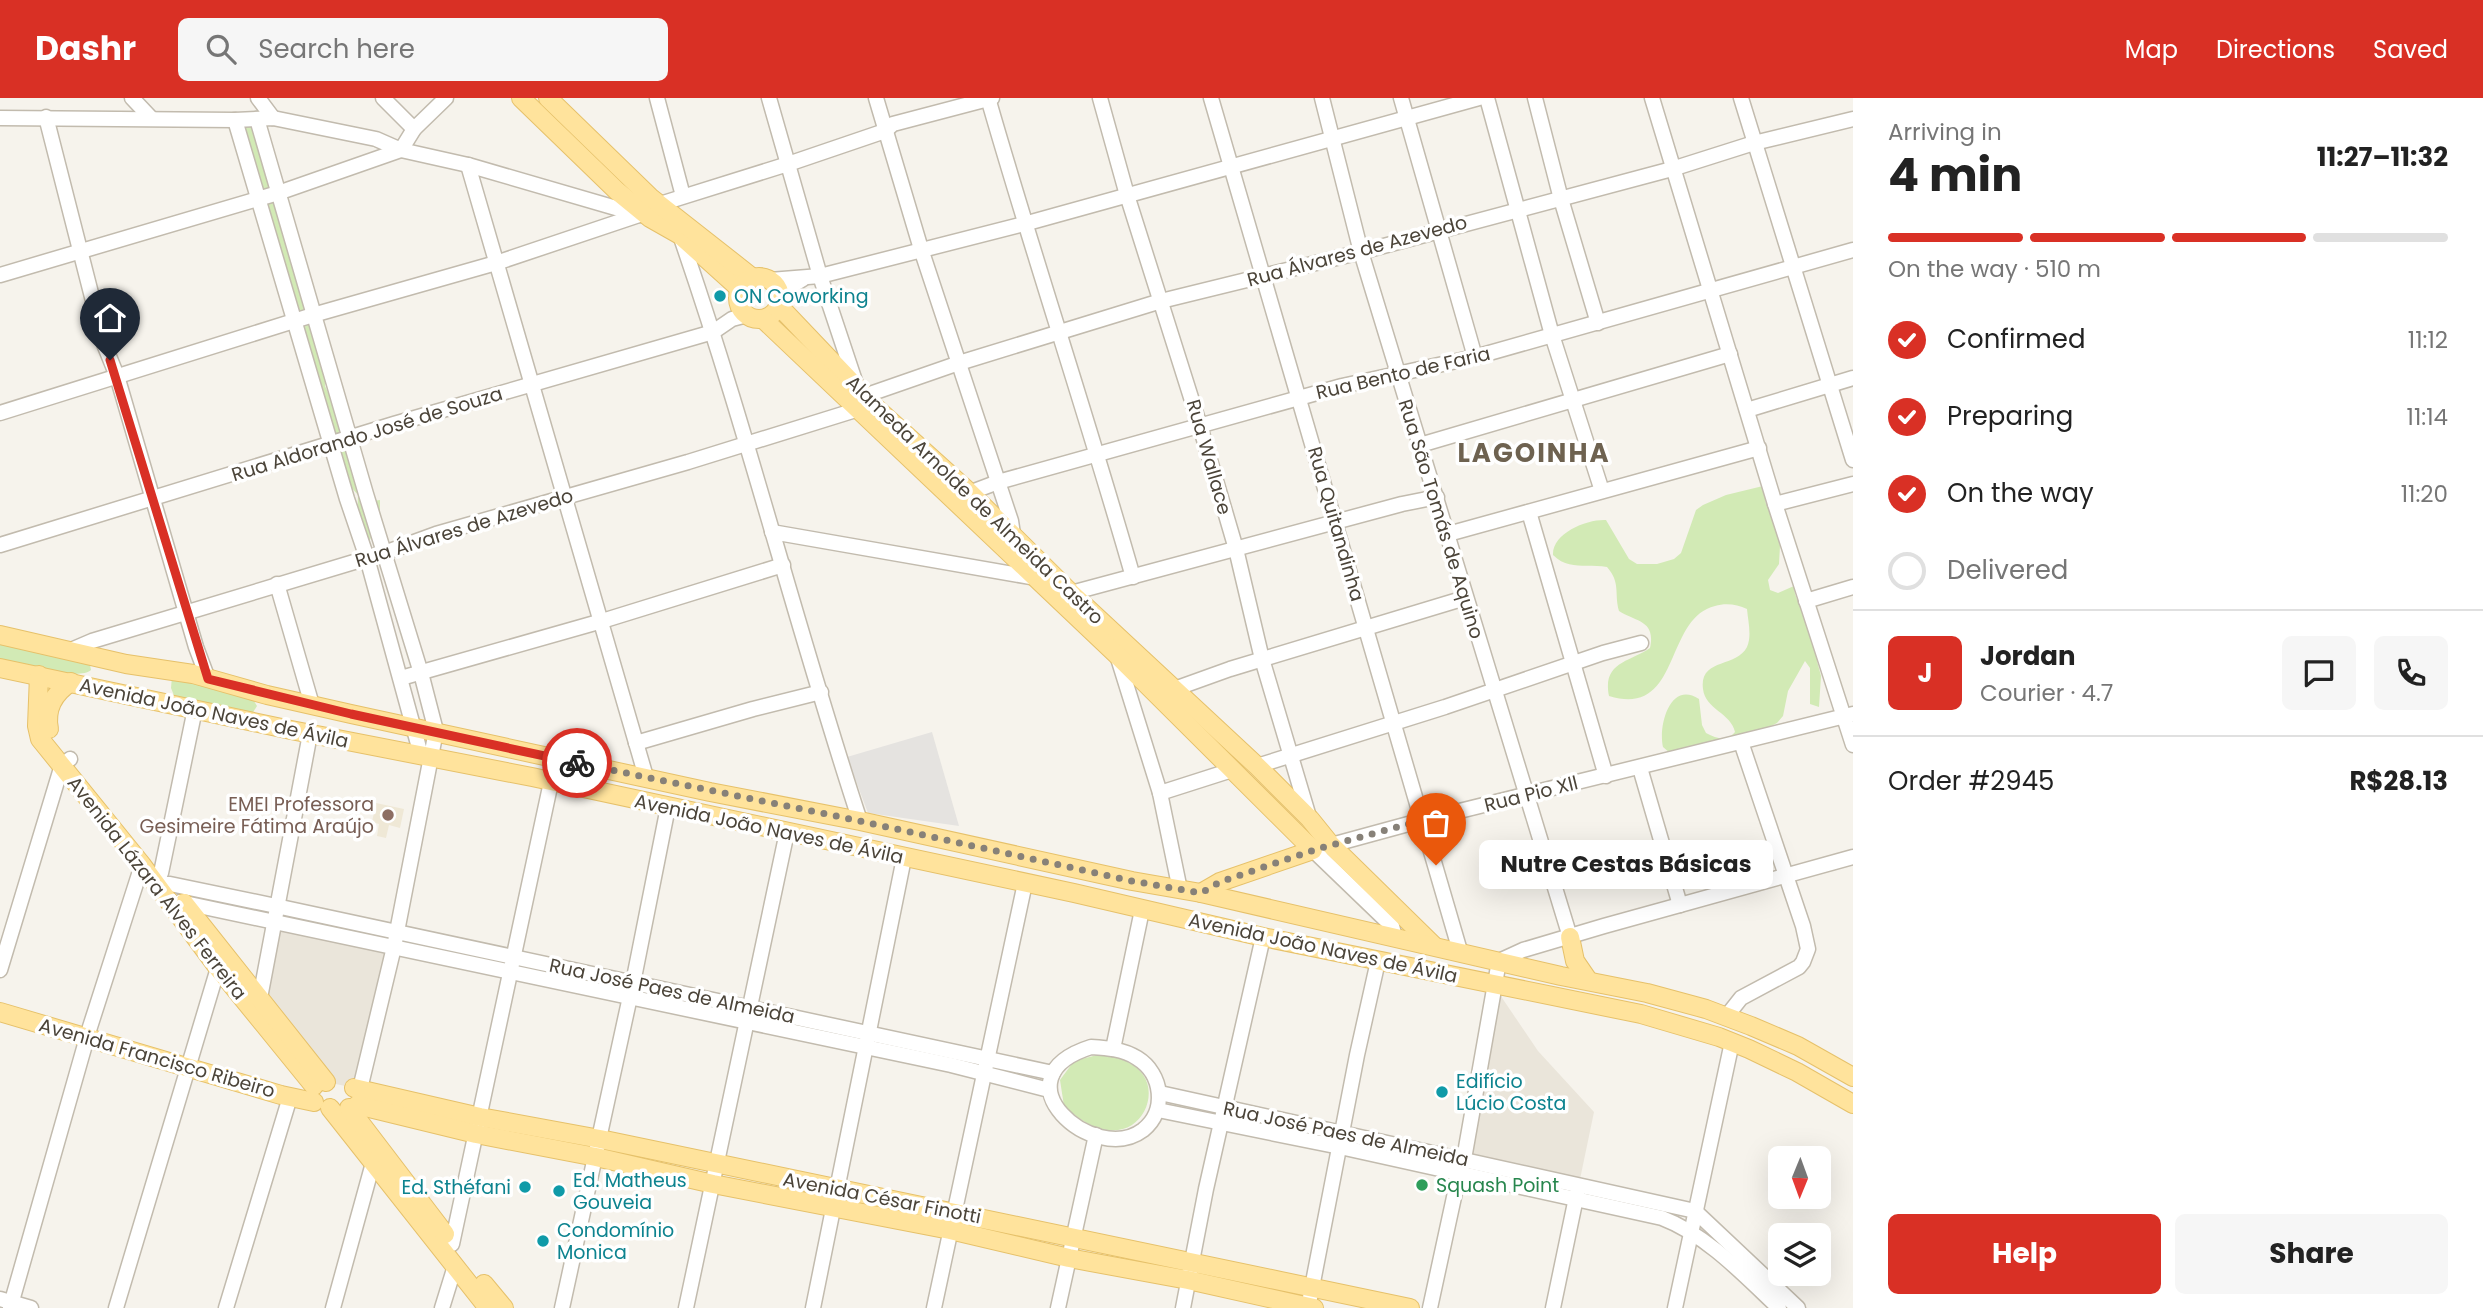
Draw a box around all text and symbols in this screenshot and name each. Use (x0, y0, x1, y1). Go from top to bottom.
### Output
search box (178, 18, 668, 81)
text: Dashr (35, 25, 136, 72)
icon: search (202, 30, 240, 68)
text: Search here (258, 31, 415, 67)
text: Map (2125, 33, 2178, 66)
text: Directions (2216, 33, 2335, 66)
text: Saved (2373, 33, 2448, 66)
text: Arriving in (1888, 116, 2002, 148)
text: 11:27–11:32 (2317, 139, 2448, 175)
text: 4 min (1888, 143, 2022, 207)
street label: Rua Álvares de Azevedo (1244, 209, 1470, 293)
text: On the way · 510 m (1888, 253, 2101, 285)
place label: ON Coworking (734, 283, 868, 310)
pin (80, 288, 140, 360)
marker: ON Coworking (712, 288, 728, 304)
icon: home (91, 299, 129, 337)
icon: check (1888, 321, 1926, 359)
text: Confirmed (1947, 321, 2085, 357)
text: 11:12 (2408, 324, 2448, 356)
street label: Rua Bento de Faria (1313, 340, 1493, 406)
street label: Alameda Arnolde de Almeida Castro (840, 369, 1110, 631)
street label: Rua Aldorando José de Souza (228, 380, 506, 488)
street label: Rua Wallace (1180, 396, 1238, 518)
street label: Rua São Tomás de Aquino (1392, 396, 1490, 642)
icon: check (1888, 398, 1926, 436)
text: Preparing (1947, 398, 2073, 434)
text: 11:14 (2407, 401, 2448, 433)
district label: LAGOINHA (1457, 435, 1611, 471)
street label: Rua Quitandinha (1301, 443, 1371, 605)
icon: check (1888, 475, 1926, 513)
text: On the way (1947, 475, 2094, 511)
text: 11:20 (2401, 478, 2448, 510)
street label: Rua Álvares de Azevedo (352, 482, 576, 574)
text: Delivered (1947, 552, 2068, 588)
button: chat (2282, 636, 2356, 710)
button: phone (2374, 636, 2448, 710)
text: Jordan (1980, 638, 2076, 674)
text: J (1917, 655, 1933, 691)
street label: Avenida João Naves de Ávila (77, 671, 351, 755)
text: Courier · 4.7 (1980, 677, 2113, 709)
courier (542, 728, 612, 798)
icon: bike (558, 744, 596, 782)
text: Order #2945 (1888, 763, 2054, 799)
text: R$28.13 (2349, 763, 2448, 799)
street label: Rua Pio Xll (1481, 769, 1581, 819)
street label: Avenida Lázara Alves Ferreira (61, 770, 253, 1006)
street label: Avenida João Naves de Ávila (632, 787, 906, 871)
place label: EMEI Professora Gesimeire Fátima Araújo (140, 791, 374, 840)
pin (1406, 793, 1466, 865)
icon: bag (1417, 804, 1455, 842)
marker: EMEI Professora Gesimeire Fátima Araújo (380, 807, 396, 823)
callout: Nutre Cestas Básicas (1478, 840, 1772, 890)
text: Nutre Cestas Básicas (1501, 848, 1751, 880)
street label: Avenida João Naves de Ávila (1186, 906, 1460, 990)
street label: Rua José Paes de Almeida (547, 952, 797, 1030)
street label: Avenida Francisco Ribeiro (36, 1011, 278, 1105)
place label: Edifício Lúcio Costa (1456, 1068, 1566, 1117)
marker: Edifício Lúcio Costa (1434, 1084, 1450, 1100)
street label: Rua José Paes de Almeida (1221, 1095, 1471, 1173)
north arrow (1768, 1146, 1830, 1209)
map controls (1768, 1146, 1831, 1286)
street label: Avenida César Finotti (781, 1166, 983, 1230)
place label: Ed. Matheus Gouveia (573, 1167, 687, 1216)
place label: Squash Point (1436, 1172, 1559, 1199)
place label: Ed. Sthéfani (401, 1174, 511, 1201)
marker: Squash Point (1414, 1177, 1430, 1193)
marker: Ed. Sthéfani (517, 1179, 533, 1195)
marker: Ed. Matheus Gouveia (551, 1183, 567, 1199)
button: Help (1888, 1214, 2161, 1294)
button: Share (2175, 1214, 2448, 1294)
place label: Condomínio Monica (557, 1217, 674, 1266)
button: layers (1768, 1223, 1831, 1286)
marker: Condomínio Monica (535, 1233, 551, 1249)

